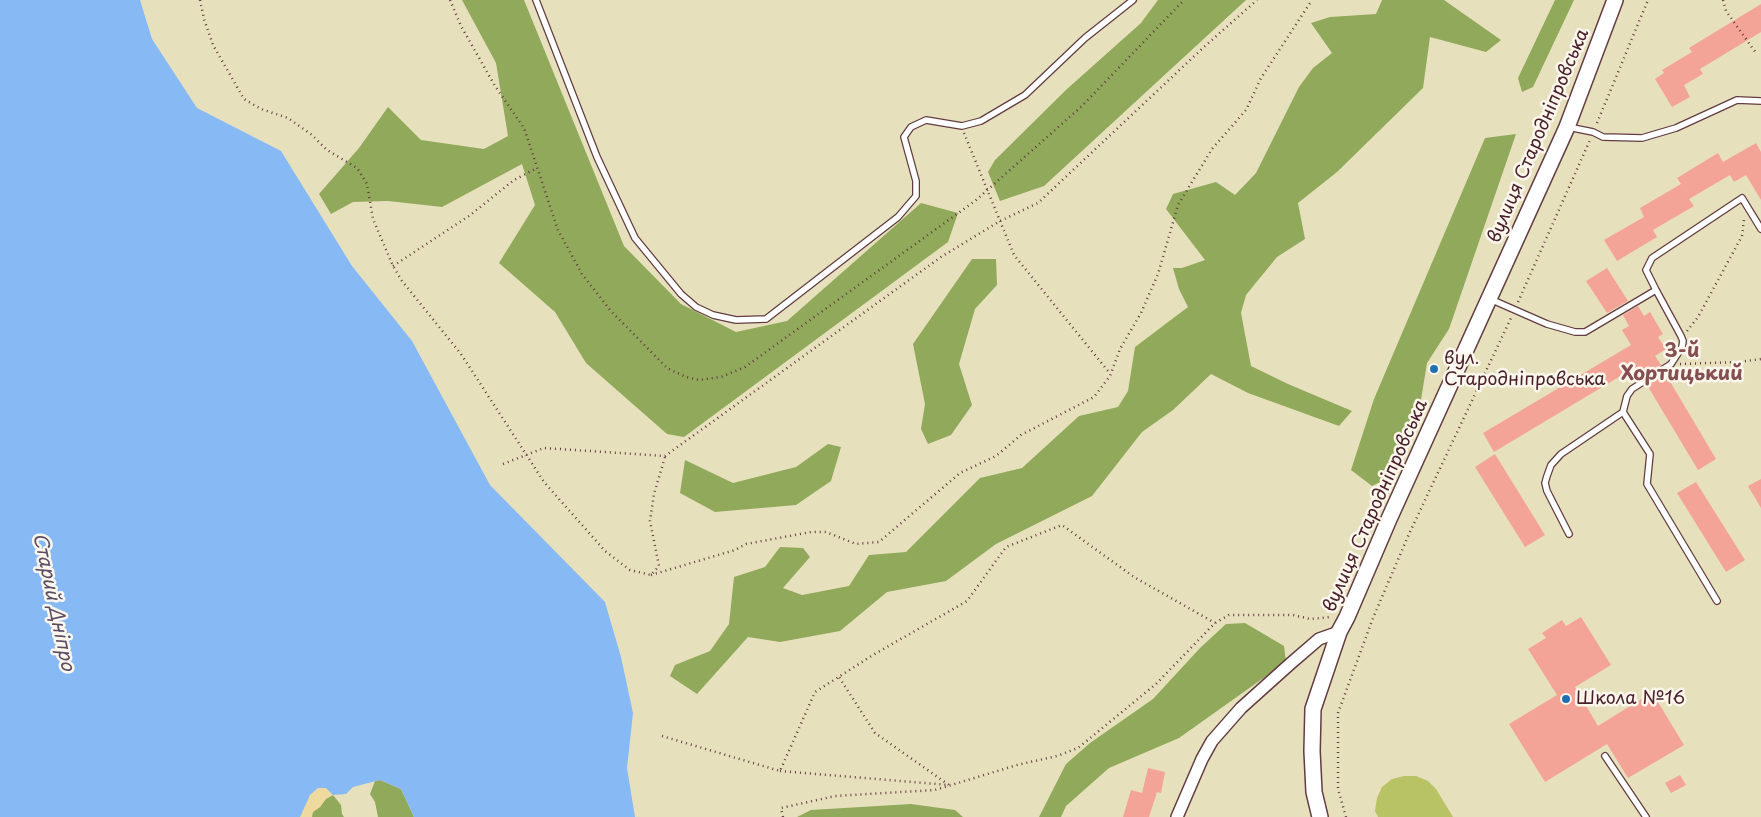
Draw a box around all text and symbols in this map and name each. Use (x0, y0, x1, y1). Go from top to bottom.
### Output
street label: вулиця Стародніпровська (1484, 26, 1594, 246)
district label: 3-й Хортицький (1621, 339, 1743, 386)
place label: вул. Стародніпровська (1444, 348, 1606, 390)
marker: вул. Стародніпровська (1428, 363, 1440, 375)
street label: вулиця Стародніпровська (1319, 396, 1433, 616)
water label: Старий Дніпро (27, 531, 79, 673)
place label: Школа №16 (1576, 688, 1685, 710)
marker: Школа №16 (1560, 693, 1572, 705)

